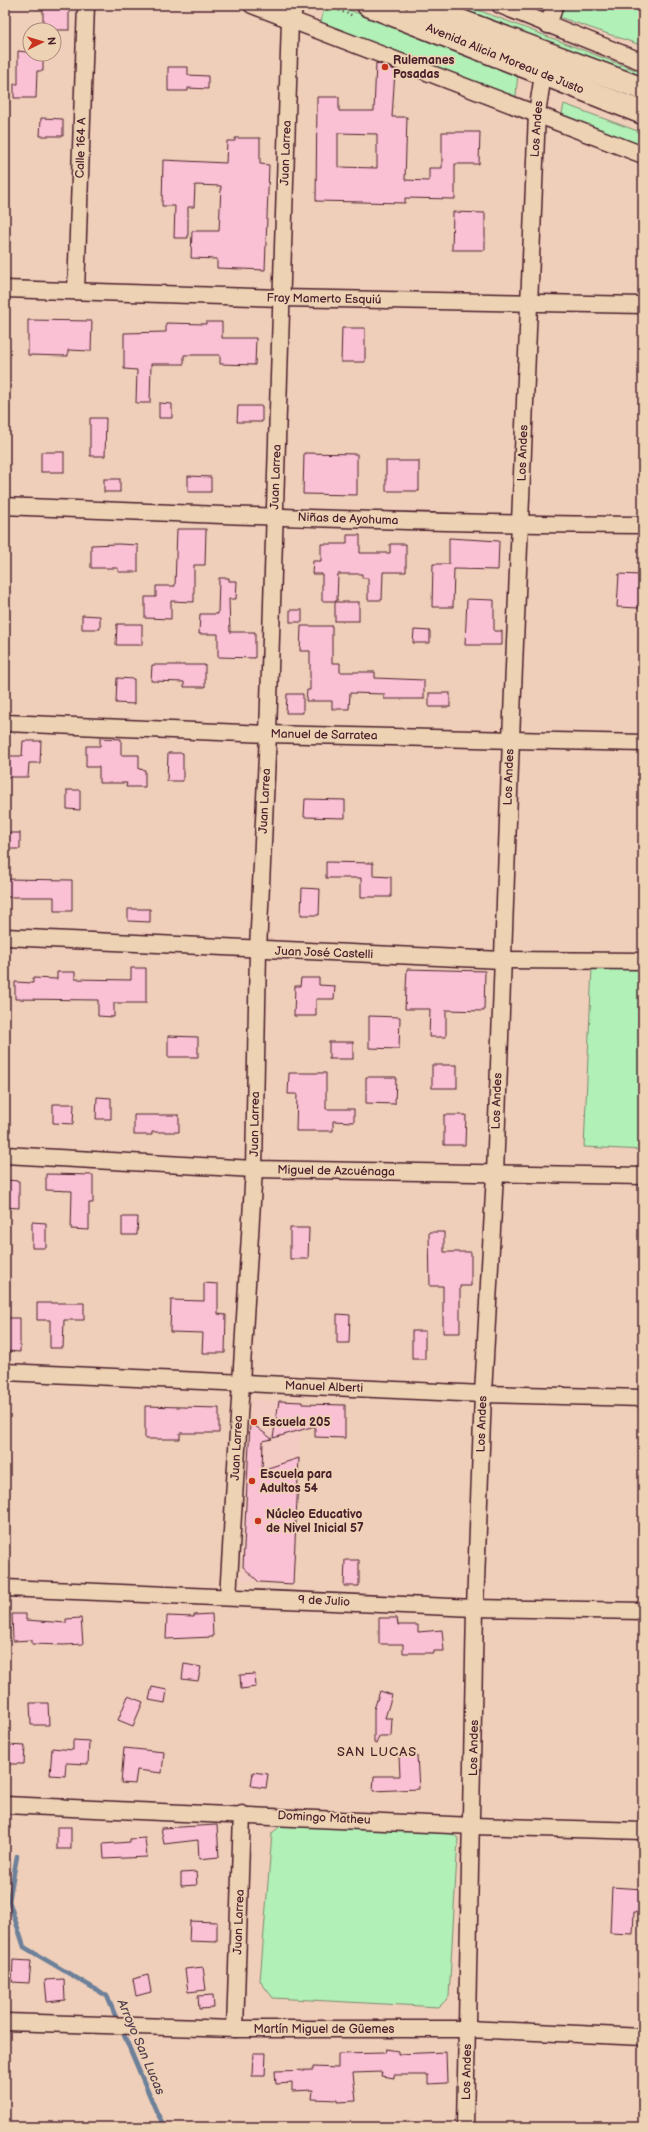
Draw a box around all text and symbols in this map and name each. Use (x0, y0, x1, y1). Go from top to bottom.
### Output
street label: Avenida Alicia Moreau de Justo (424, 20, 586, 98)
north arrow (22, 22, 62, 62)
text: N (45, 36, 58, 46)
place label: Rulemanes Posadas (393, 53, 455, 82)
marker: Rulemanes Posadas (380, 62, 390, 72)
street label: Los Andes (528, 100, 546, 158)
street label: Calle 164 A (72, 117, 90, 179)
street label: Juan Larrea (277, 120, 295, 186)
street label: Fray Mamerto Esquiú (266, 290, 382, 308)
street label: Los Andes (515, 424, 531, 482)
street label: Juan Larrea (267, 444, 285, 510)
street label: Niñas de Ayohuma (297, 510, 399, 528)
street label: Manuel de Sarratea (270, 727, 378, 743)
street label: Los Andes (501, 748, 517, 806)
street label: Juan Larrea (256, 768, 274, 834)
street label: Juan José Castelli (275, 944, 374, 962)
street label: Los Andes (489, 1072, 505, 1130)
street label: Juan Larrea (247, 1091, 263, 1157)
street label: Miguel de Azcuénaga (277, 1162, 395, 1180)
street label: Manuel Alberti (285, 1378, 364, 1396)
street label: Los Andes (474, 1395, 490, 1453)
street label: Juan Larrea (228, 1415, 246, 1481)
place label: Escuela 205 (262, 1415, 330, 1430)
marker: Escuela 205 (249, 1417, 259, 1427)
place label: Escuela para Adultos 54 (259, 1467, 332, 1496)
marker: Escuela para Adultos 54 (247, 1476, 257, 1486)
place label: Núcleo Educativo de Nivel Inicial 57 (266, 1507, 364, 1536)
marker: Núcleo Educativo de Nivel Inicial 57 (253, 1516, 263, 1526)
street label: 9 de Julio (298, 1592, 351, 1610)
street label: Los Andes (466, 1720, 482, 1776)
district label: SAN LUCAS (337, 1744, 417, 1760)
street label: Domingo Matheu (277, 1808, 371, 1828)
street label: Juan Larrea (230, 1889, 248, 1955)
water label: Arroyo San Lucas (113, 1996, 169, 2098)
street label: Martín Miguel de Güemes (253, 2022, 395, 2037)
street label: Los Andes (459, 2044, 475, 2100)

